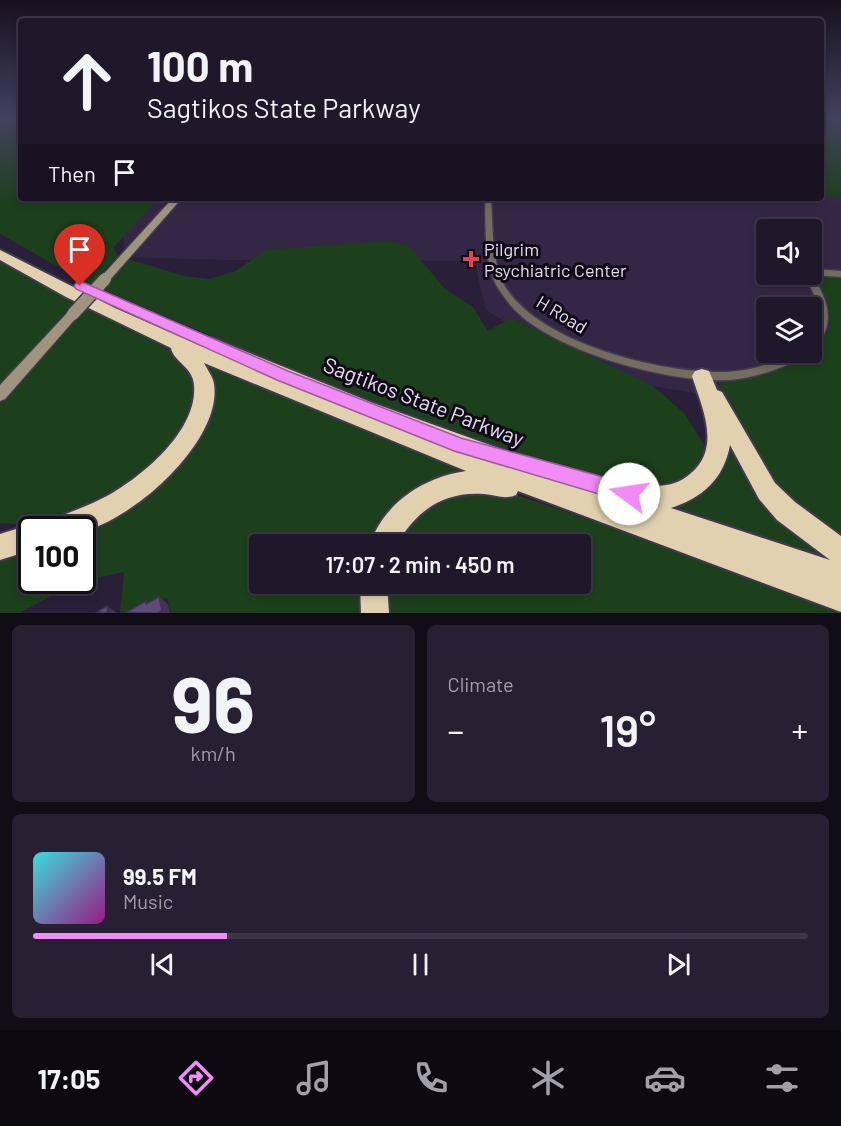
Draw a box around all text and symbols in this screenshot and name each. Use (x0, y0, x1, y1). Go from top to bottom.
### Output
text: 100 m (147, 40, 253, 90)
icon: ahead (48, 42, 126, 120)
text: Sagtikos State Parkway (147, 91, 421, 123)
icon: arrive (108, 156, 141, 189)
text: Then (48, 160, 96, 186)
map controls (756, 219, 822, 363)
button: sound (756, 219, 822, 285)
pin (54, 224, 105, 286)
icon: arrive (63, 233, 96, 266)
place label: Pilgrim Psychiatric Center (484, 238, 627, 281)
marker: Pilgrim Psychiatric Center (462, 250, 480, 268)
street label: H Road (533, 290, 591, 338)
button: layers (756, 297, 822, 363)
street label: Sagtikos State Parkway (320, 351, 528, 451)
position arrow (597, 462, 661, 526)
speed limit sign: 100 (18, 516, 96, 594)
text: 17:07 · 2 min · 450 m (325, 551, 515, 577)
text: 96 (172, 655, 255, 749)
text: Climate (448, 672, 514, 696)
text: 19° (599, 702, 656, 756)
text: − (448, 710, 464, 750)
text: + (792, 710, 808, 750)
text: km/h (191, 741, 236, 765)
text: 99.5 FM (123, 863, 197, 889)
text: Music (123, 889, 173, 913)
icon: previous (146, 948, 179, 981)
icon: pause (404, 948, 437, 981)
icon: next (662, 948, 695, 981)
icon: directions (175, 1057, 217, 1099)
icon: music (293, 1057, 335, 1099)
icon: phone (410, 1057, 452, 1099)
icon: climate (527, 1057, 569, 1099)
icon: car (644, 1057, 686, 1099)
icon: filters (761, 1057, 803, 1099)
text: 17:05 (38, 1062, 100, 1094)

